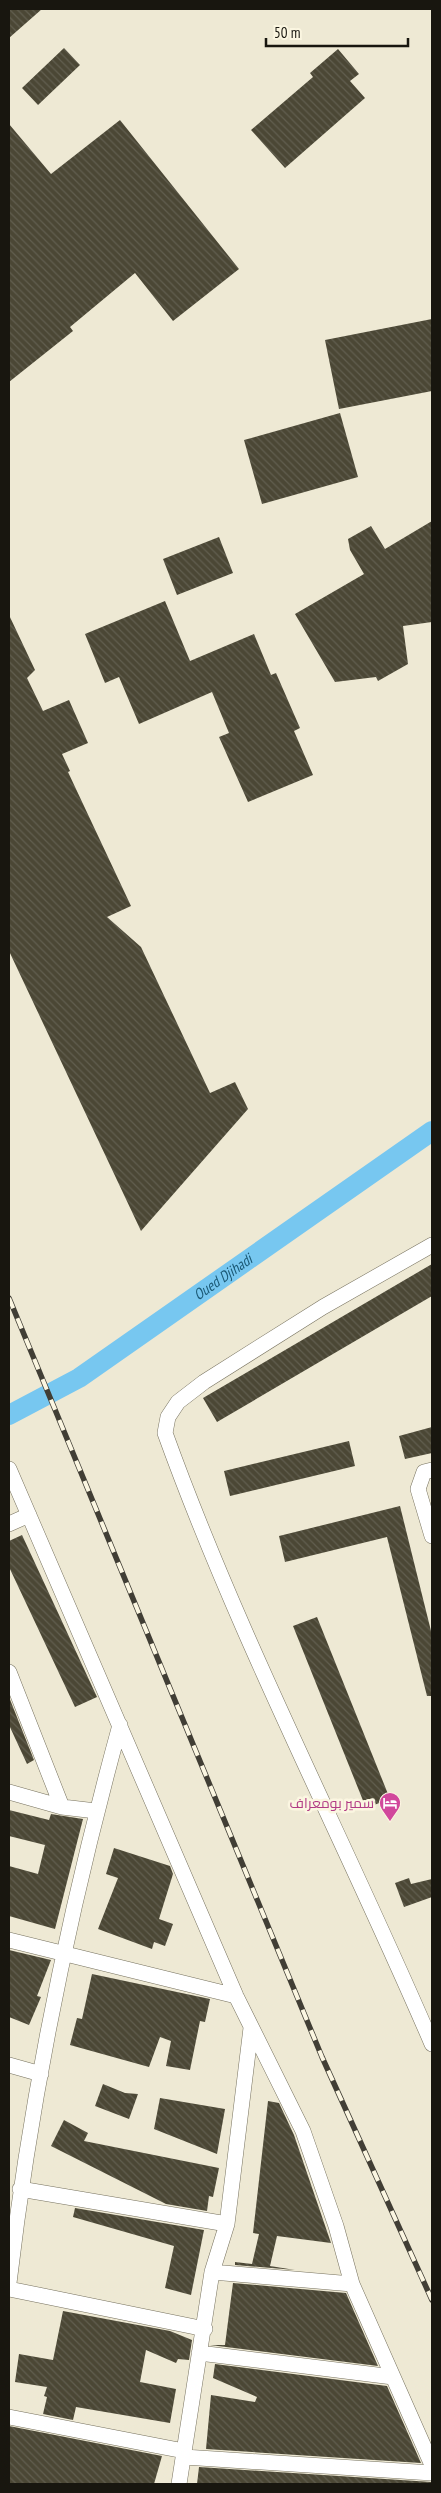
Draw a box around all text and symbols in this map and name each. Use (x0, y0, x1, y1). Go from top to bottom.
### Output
scale bar (266, 15, 408, 47)
text: 50 m (274, 23, 300, 42)
water label: Oued Djihadi (190, 1249, 257, 1304)
hotel icon: سمير بومعراف (378, 1791, 402, 1822)
place label: سمير بومعراف (290, 1794, 374, 1812)

